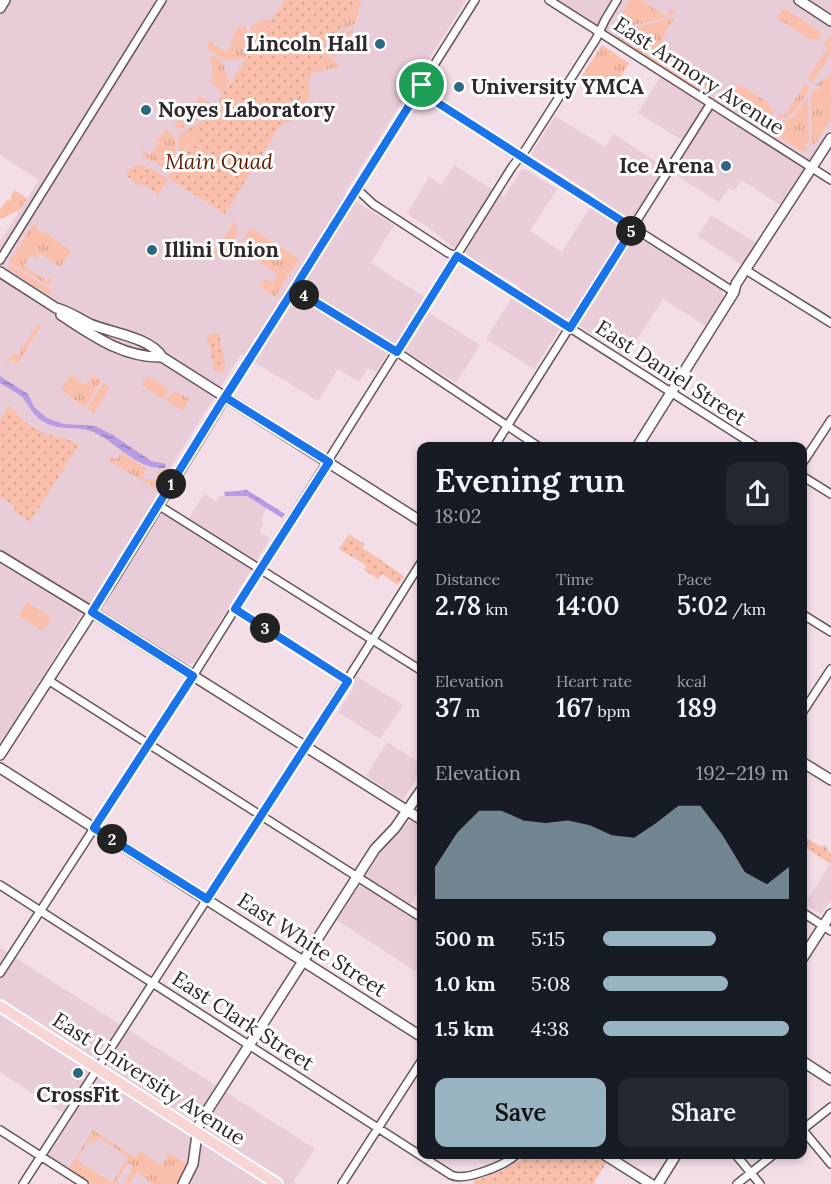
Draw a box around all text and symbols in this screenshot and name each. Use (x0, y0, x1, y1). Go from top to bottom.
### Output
street label: East Armory Avenue (609, 10, 790, 141)
place label: Lincoln Hall (246, 30, 368, 57)
marker: Lincoln Hall (373, 37, 387, 51)
pin (396, 59, 447, 110)
icon: arrive (405, 68, 438, 101)
place label: University YMCA (471, 73, 644, 100)
marker: University YMCA (452, 80, 466, 94)
place label: Noyes Laboratory (158, 96, 335, 123)
marker: Noyes Laboratory (139, 103, 153, 117)
park label: Main Quad (165, 148, 273, 175)
place label: Ice Arena (619, 152, 714, 179)
marker: Ice Arena (719, 159, 733, 173)
pin: 5 (616, 216, 646, 246)
text: 5 (627, 221, 635, 241)
place label: Illini Union (164, 236, 279, 263)
marker: Illini Union (145, 243, 159, 257)
pin: 4 (289, 280, 319, 310)
text: 4 (300, 285, 308, 305)
street label: East Daniel Street (591, 314, 753, 432)
text: Evening run (435, 459, 625, 501)
button: share (726, 462, 789, 525)
pin: 1 (156, 469, 186, 499)
text: 1 (168, 474, 174, 494)
text: 18:02 (435, 503, 482, 528)
text: Distance (435, 569, 500, 589)
text: Time (556, 569, 594, 589)
text: Pace (677, 569, 712, 589)
text: 2.78 (435, 589, 481, 622)
text: 14:00 (556, 589, 620, 622)
text: 5:02 (677, 589, 728, 622)
text: km (481, 599, 508, 619)
text: /km (728, 599, 766, 619)
pin: 3 (250, 613, 280, 643)
text: 3 (261, 618, 269, 638)
text: Elevation (435, 671, 504, 691)
text: Heart rate (556, 671, 632, 691)
text: kcal (677, 671, 707, 691)
text: 37 (435, 691, 461, 724)
text: 167 (556, 691, 593, 724)
text: 189 (677, 691, 717, 724)
text: m (461, 701, 480, 721)
text: bpm (593, 701, 631, 721)
text: Elevation (435, 760, 521, 785)
text: 192–219 m (696, 760, 789, 785)
pin: 2 (97, 824, 127, 854)
text: 2 (108, 829, 116, 849)
street label: East White Street (233, 886, 392, 1003)
text: 500 m (435, 926, 495, 951)
text: 5:15 (531, 926, 565, 951)
street label: East Clark Street (167, 965, 320, 1077)
text: 1.0 km (435, 971, 496, 996)
text: 5:08 (531, 971, 571, 996)
street label: East University Avenue (48, 1006, 251, 1151)
text: 1.5 km (435, 1016, 494, 1041)
text: 4:38 (531, 1016, 569, 1041)
marker: CrossFit (71, 1066, 85, 1080)
button: Save (435, 1078, 606, 1147)
button: Share (618, 1078, 789, 1147)
place label: CrossFit (36, 1081, 120, 1108)

